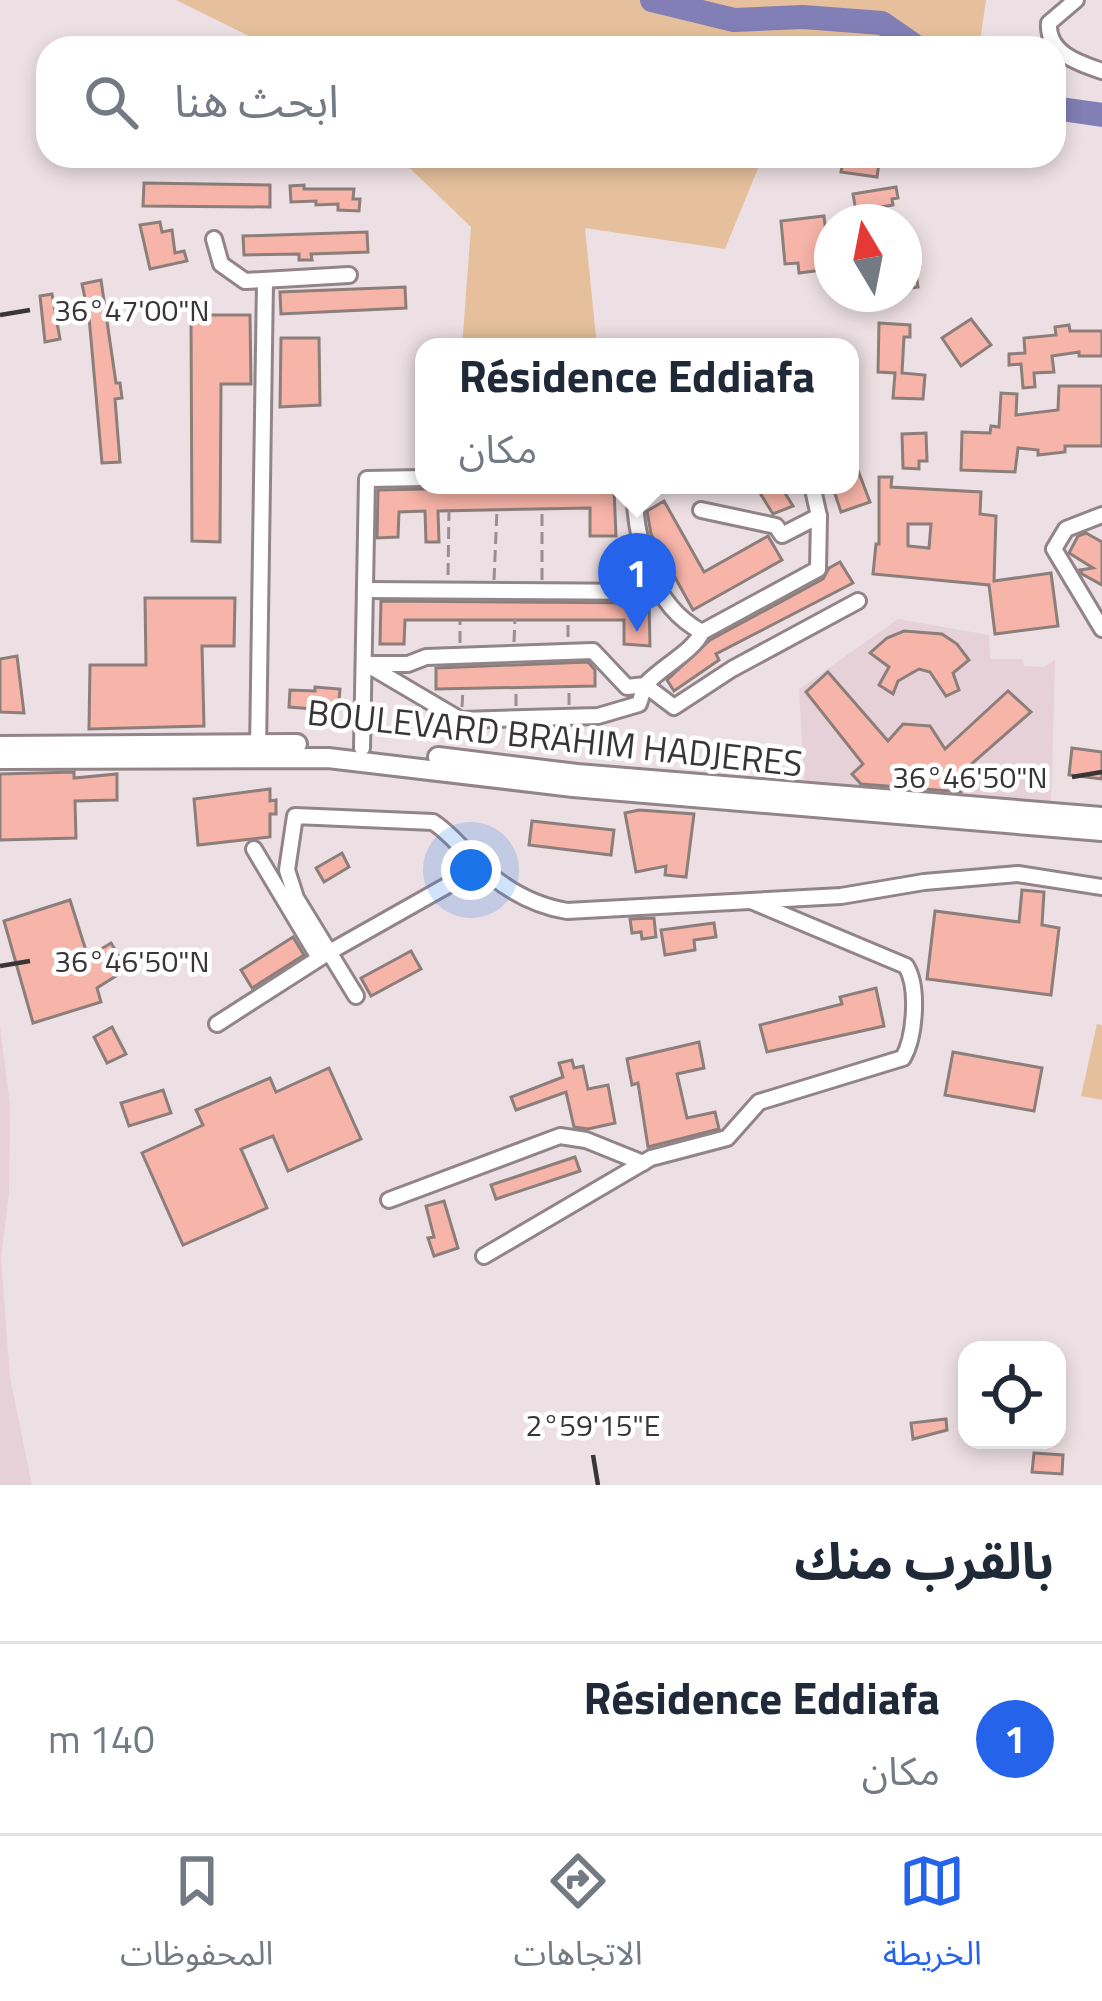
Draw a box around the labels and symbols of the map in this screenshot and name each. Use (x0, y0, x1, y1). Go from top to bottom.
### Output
north arrow (814, 204, 922, 312)
text: 36°47'00"N (54, 287, 210, 333)
pin: 1 (598, 533, 676, 632)
street label: BOULEVARD BRAHIM HADJERES (305, 684, 805, 790)
text: 36°46'50"N (892, 754, 1048, 800)
your location (441, 840, 501, 900)
text: 36°46'50"N (54, 938, 210, 984)
text: 2°59'15"E (526, 1402, 660, 1448)

